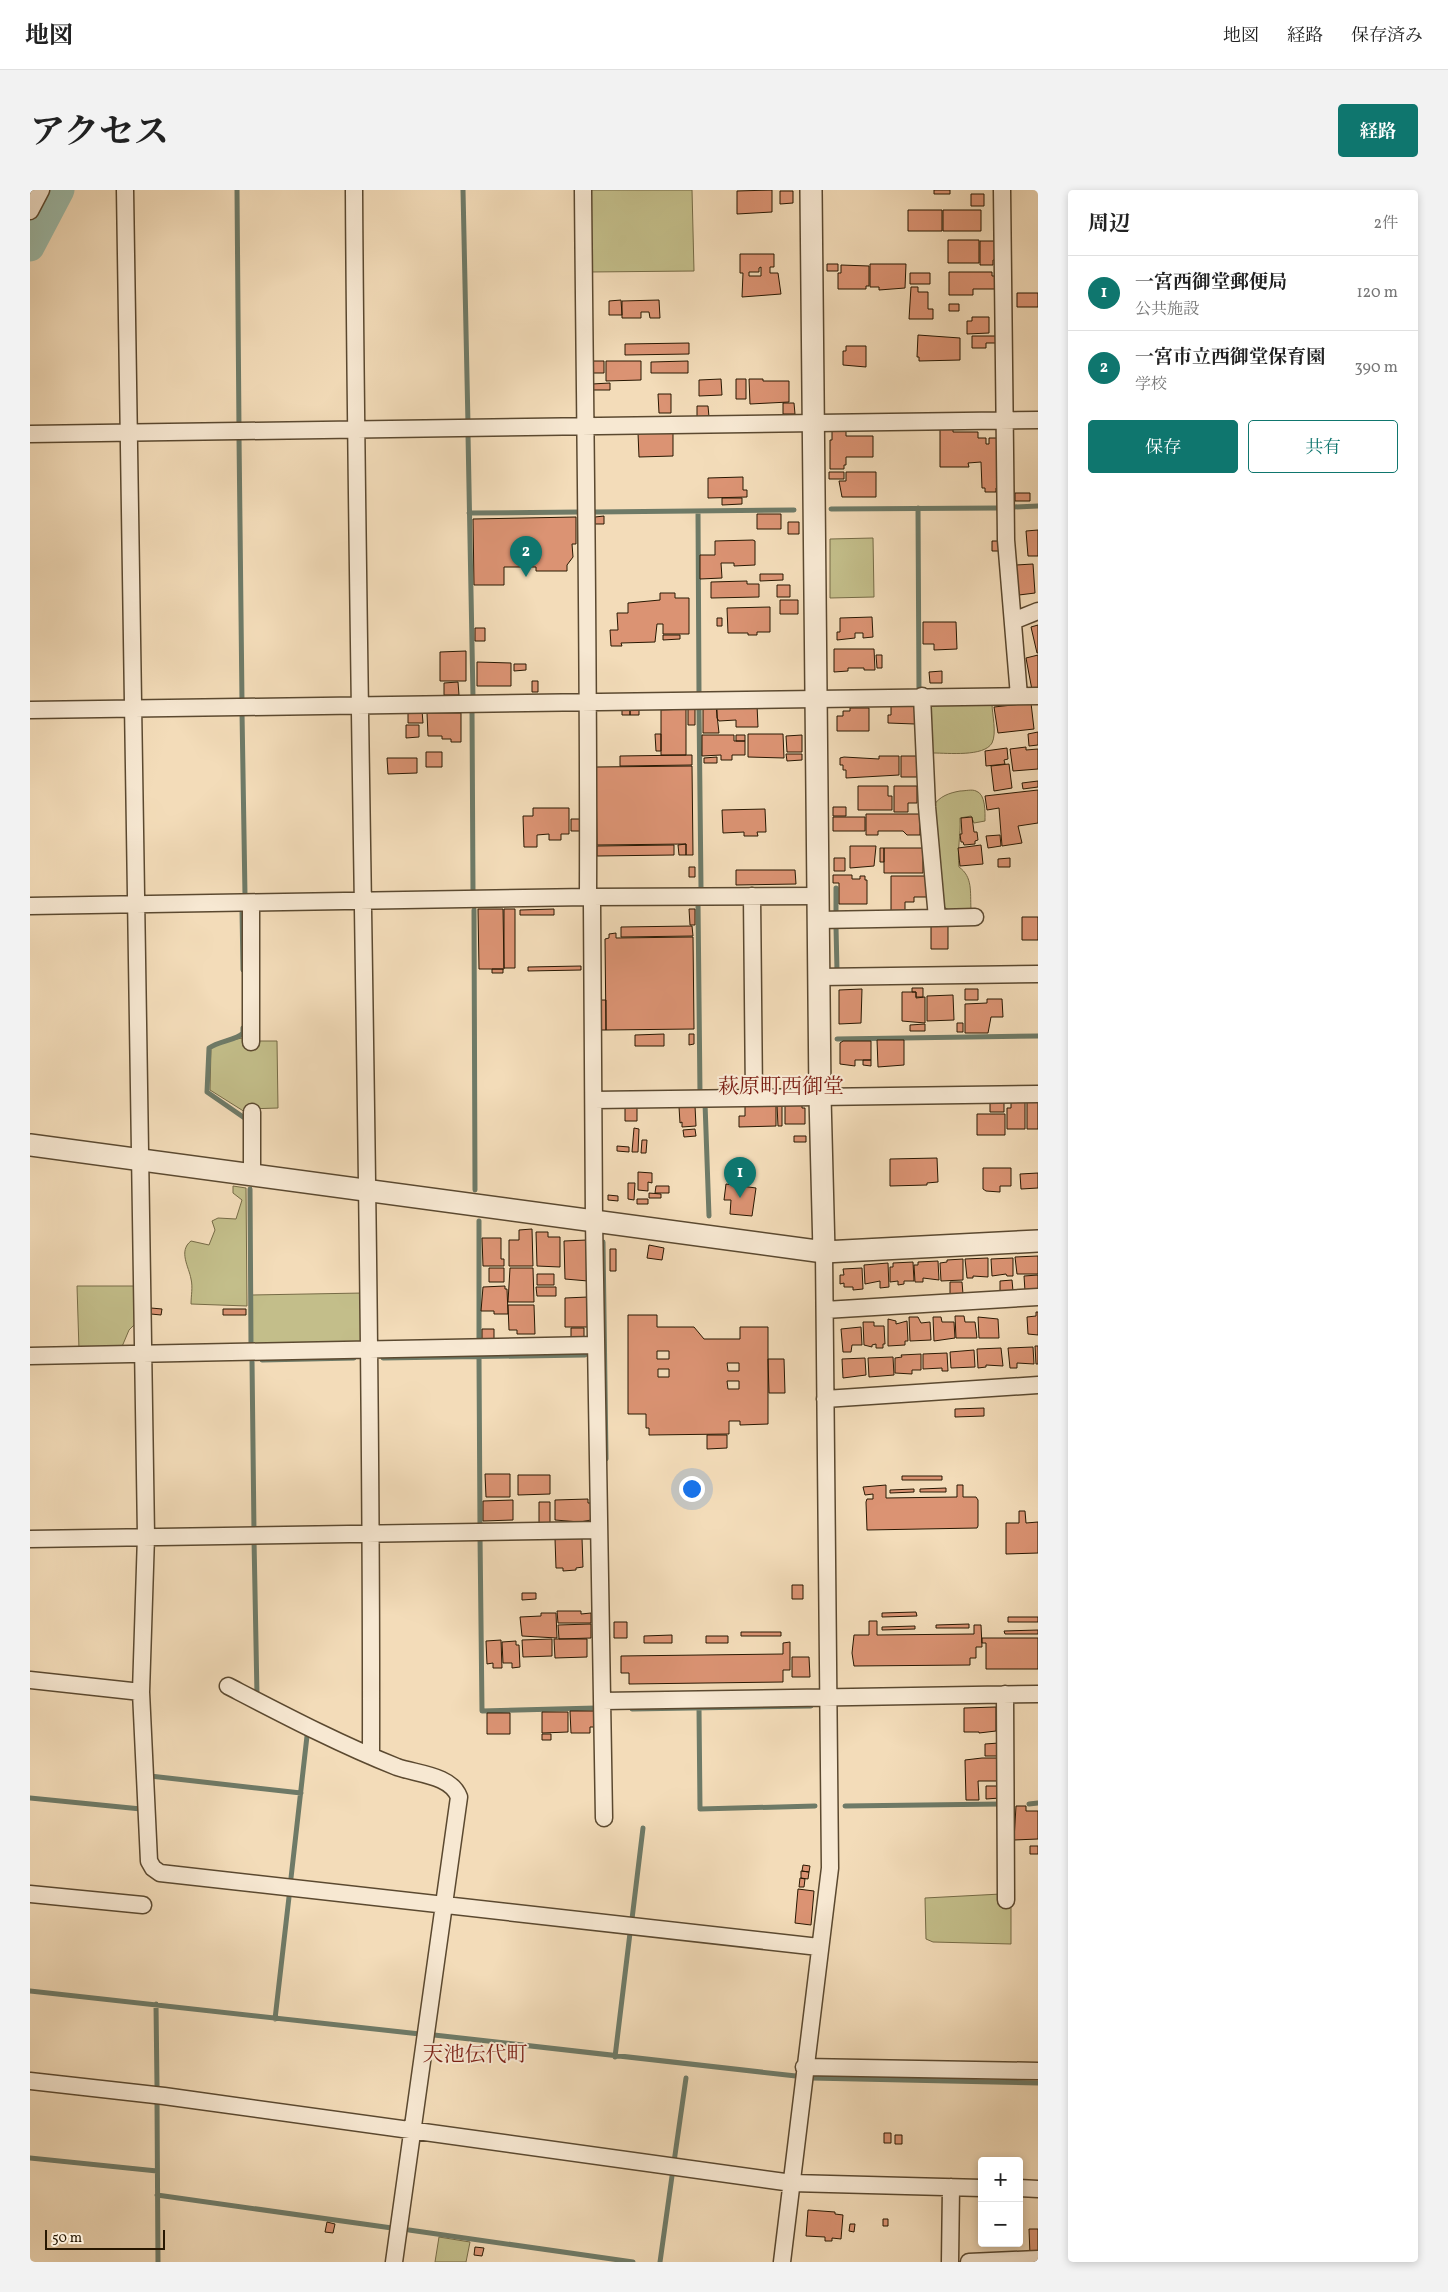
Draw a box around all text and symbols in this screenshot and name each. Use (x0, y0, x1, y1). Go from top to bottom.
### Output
text: 地図 (25, 20, 73, 54)
text: 地図 (1223, 24, 1259, 49)
text: 経路 (1287, 24, 1323, 49)
text: 保存済み (1351, 24, 1423, 49)
button: 経路 (1338, 104, 1418, 157)
text: アクセス (30, 110, 169, 158)
text: 周辺 (1088, 210, 1130, 239)
text: 2件 (1373, 213, 1398, 235)
text: 一宮西御堂郵便局 (1135, 270, 1287, 296)
text: 1 (1101, 282, 1107, 304)
text: 120 m (1356, 282, 1398, 304)
text: 公共施設 (1135, 299, 1199, 321)
text: 一宮市立西御堂保育園 (1135, 345, 1325, 371)
text: 2 (1100, 357, 1108, 379)
text: 390 m (1355, 357, 1398, 379)
text: 学校 (1135, 374, 1167, 396)
button: 保存 (1088, 420, 1238, 473)
button: 共有 (1248, 420, 1398, 473)
pin: 2 (510, 536, 542, 577)
district label: 萩原町西御堂 (718, 1073, 844, 1102)
pin: 1 (724, 1157, 756, 1198)
your location (679, 1476, 705, 1502)
district label: 天池伝代町 (423, 2041, 528, 2070)
map controls (978, 2157, 1023, 2247)
button: + (978, 2157, 1023, 2202)
button: − (978, 2202, 1023, 2247)
scale bar (45, 2227, 165, 2250)
text: 50 m (52, 2229, 82, 2248)

